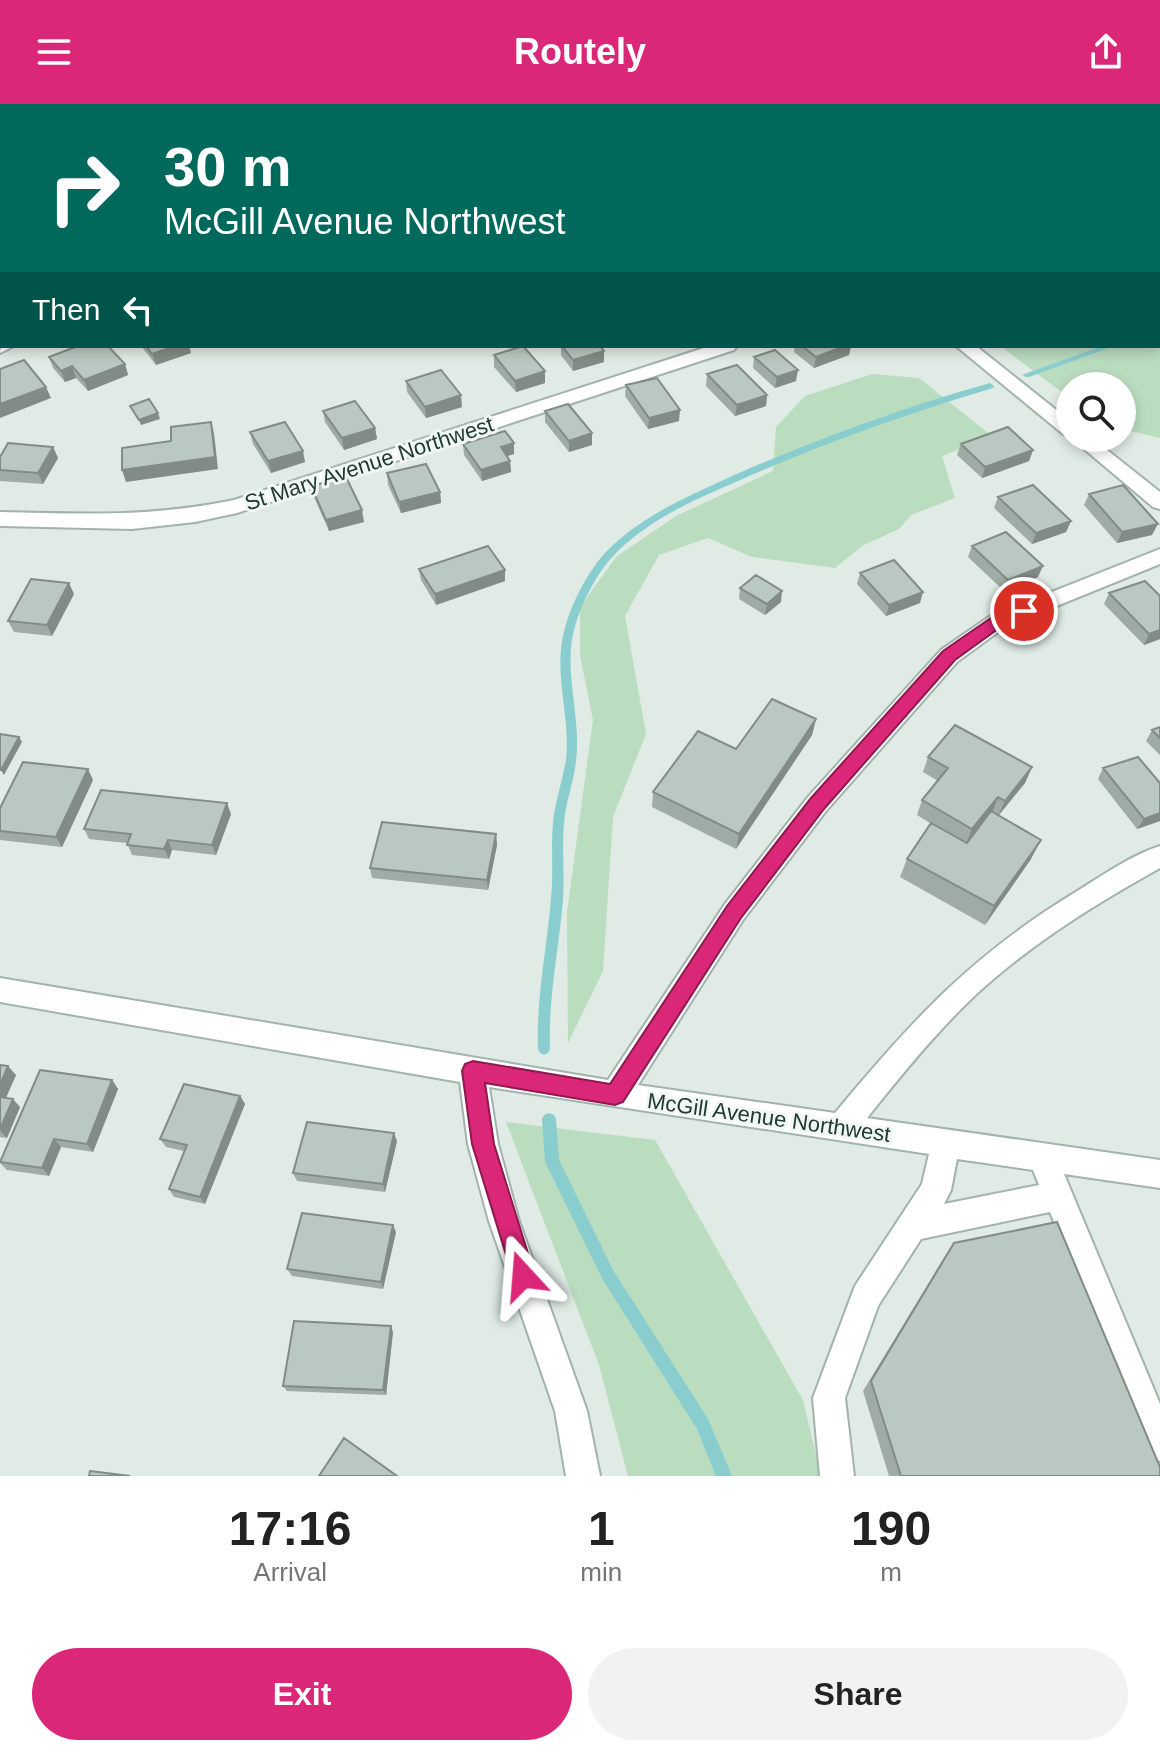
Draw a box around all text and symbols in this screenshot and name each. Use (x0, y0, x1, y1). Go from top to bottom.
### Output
icon: menu (32, 30, 76, 74)
icon: share (1084, 30, 1128, 74)
text: Routely (514, 31, 646, 72)
text: 30 m (164, 135, 292, 198)
icon: right (32, 136, 136, 240)
text: McGill Avenue Northwest (164, 201, 566, 242)
icon: left (116, 288, 160, 332)
text: Then (32, 293, 100, 326)
map controls (1056, 372, 1136, 452)
button: search (1056, 372, 1136, 452)
street label: St Mary Avenue Northwest (242, 411, 497, 516)
pin (990, 577, 1058, 645)
icon: arrive (1002, 589, 1046, 633)
street label: McGill Avenue Northwest (646, 1088, 892, 1147)
position arrow (481, 1234, 565, 1318)
text: 17:16 (229, 1502, 352, 1555)
text: 1 (588, 1502, 615, 1555)
text: 190 (851, 1502, 931, 1555)
text: Arrival (253, 1557, 327, 1587)
text: min (580, 1557, 622, 1587)
text: m (880, 1557, 902, 1587)
button: Exit (32, 1648, 572, 1740)
button: Share (588, 1648, 1128, 1740)

